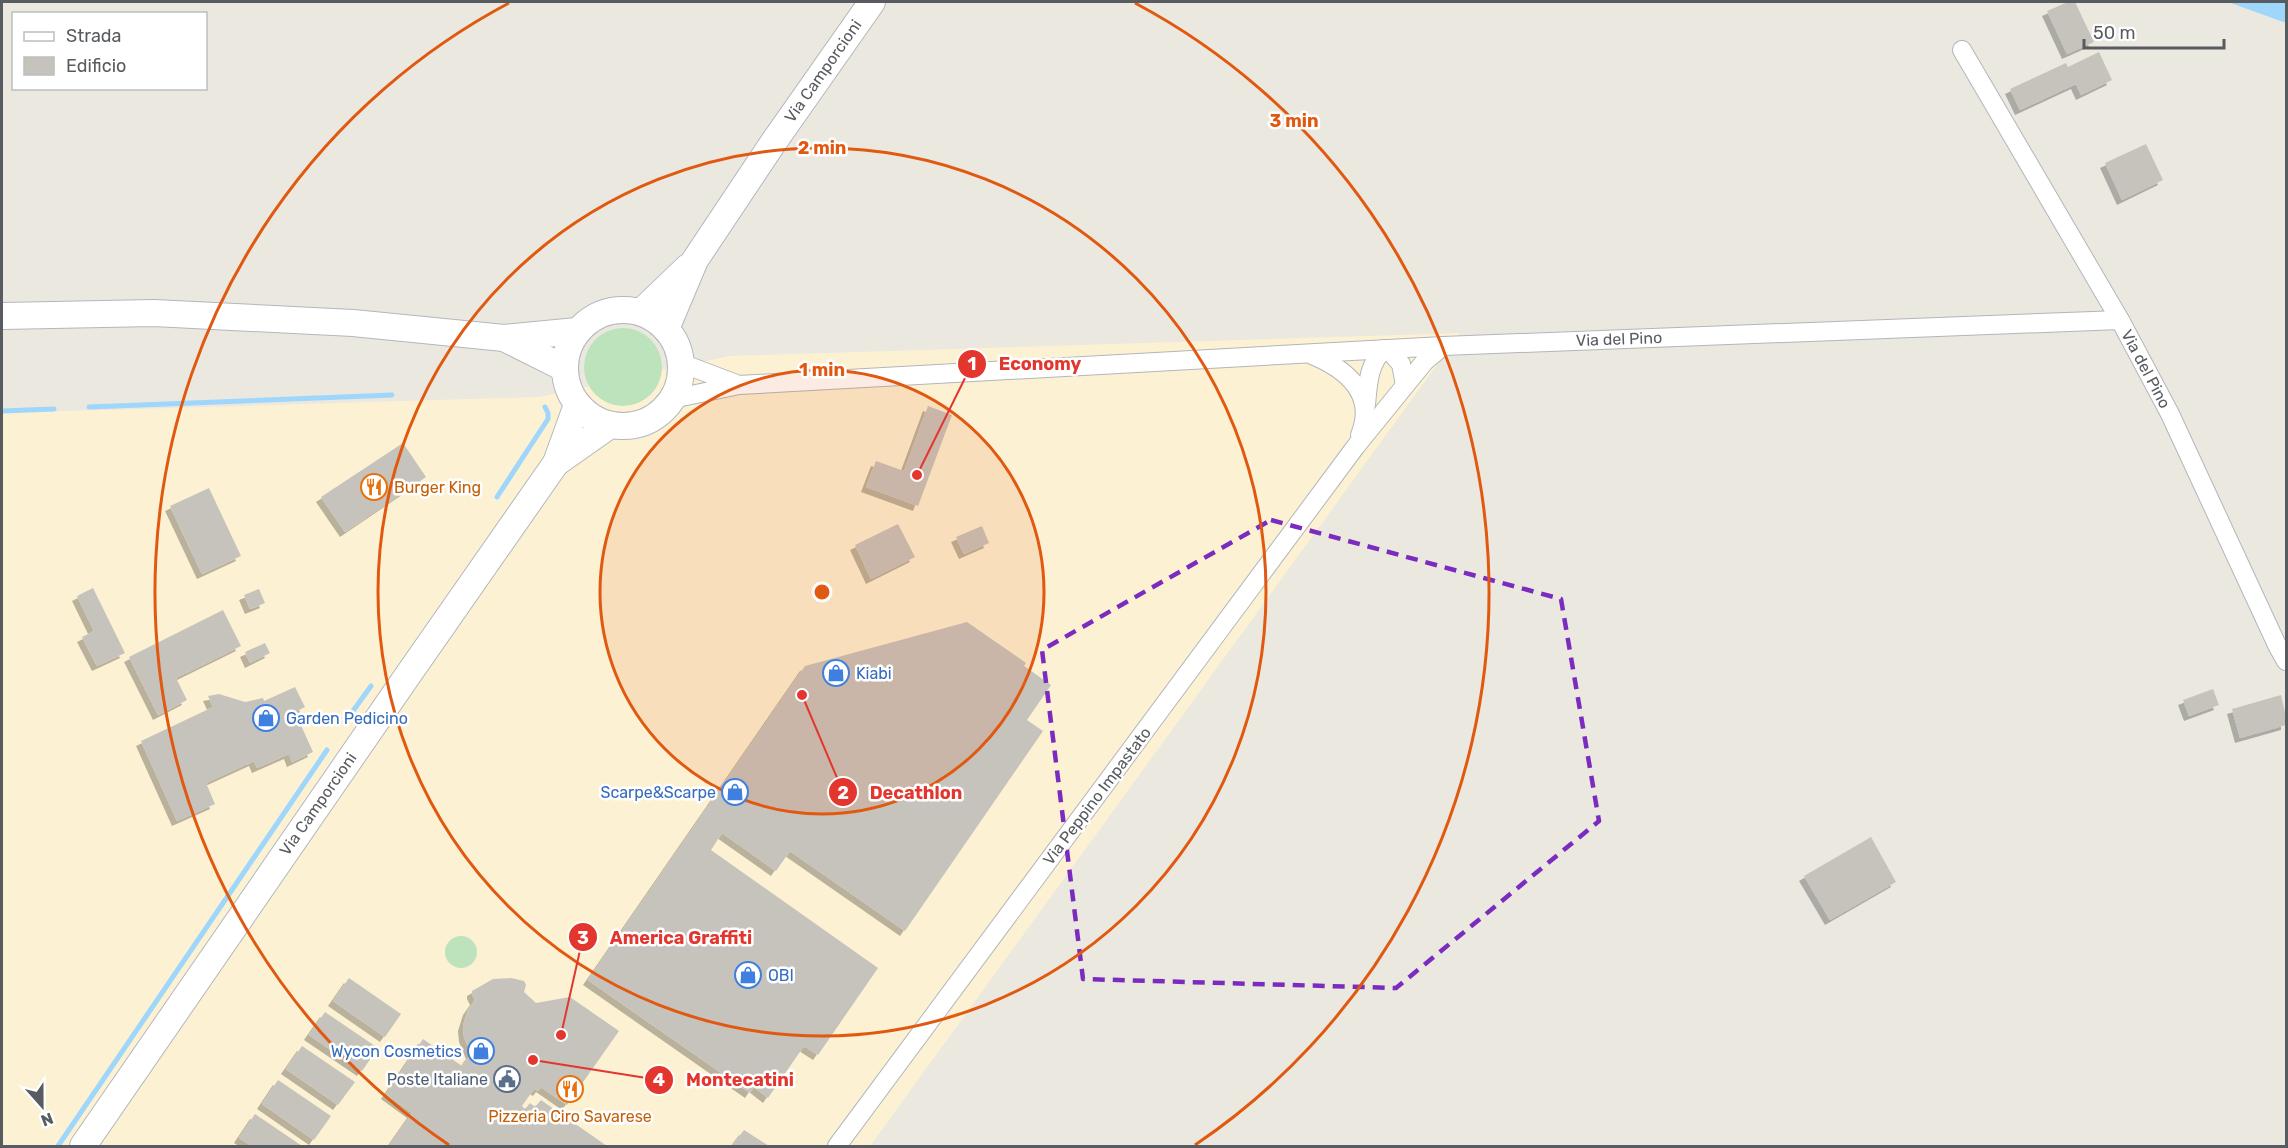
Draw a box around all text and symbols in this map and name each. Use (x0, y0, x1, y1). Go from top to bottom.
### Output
legend (12, 12, 207, 90)
scale bar (2084, 12, 2224, 50)
street label: Via Camporcioni (781, 16, 865, 126)
text: 50 m (2093, 22, 2136, 44)
text: Strada (66, 25, 122, 47)
text: Edificio (66, 55, 126, 77)
text: 3 min (1270, 110, 1318, 132)
text: 2 min (798, 137, 846, 159)
street label: Via del Pino (2117, 326, 2175, 412)
street label: Via del Pino (1576, 328, 1662, 350)
callout: Economy (957, 346, 1093, 382)
text: 1 (968, 353, 976, 375)
text: Economy (999, 353, 1082, 375)
text: 1 min (799, 359, 845, 381)
restaurant icon: Burger King (359, 472, 389, 502)
place label: Burger King (394, 478, 481, 497)
centre of rings (812, 582, 832, 602)
shop icon: Kiabi (821, 658, 851, 688)
place label: Kiabi (856, 664, 892, 683)
shop icon: Garden Pedicino (251, 703, 281, 733)
place label: Garden Pedicino (286, 709, 408, 728)
street label: Via Peppino Impastato (1039, 723, 1155, 869)
street label: Via Camporcioni (276, 749, 360, 859)
callout: Decathlon (828, 774, 974, 810)
shop icon: Scarpe&Scarpe (720, 777, 750, 807)
text: 2 (837, 782, 849, 804)
text: Decathlon (870, 782, 962, 804)
place label: Scarpe&Scarpe (601, 783, 716, 802)
callout: America Graffiti (568, 919, 764, 955)
text: 3 (577, 927, 589, 949)
text: America Graffiti (610, 927, 752, 949)
shop icon: OBI (733, 960, 763, 990)
place label: OBI (768, 966, 794, 985)
shop icon: Wycon Cosmetics (466, 1036, 496, 1066)
place label: Wycon Cosmetics (331, 1042, 462, 1061)
callout: Montecatini (644, 1062, 806, 1098)
public building icon: Poste Italiane (492, 1064, 522, 1094)
text: 4 (653, 1069, 665, 1091)
text: Montecatini (686, 1069, 794, 1091)
place label: Poste Italiane (387, 1070, 488, 1089)
restaurant icon: Pizzeria Ciro Savarese (555, 1074, 585, 1104)
north arrow (12, 1076, 72, 1136)
place label: Pizzeria Ciro Savarese (488, 1107, 652, 1126)
text: N (38, 1109, 56, 1130)

